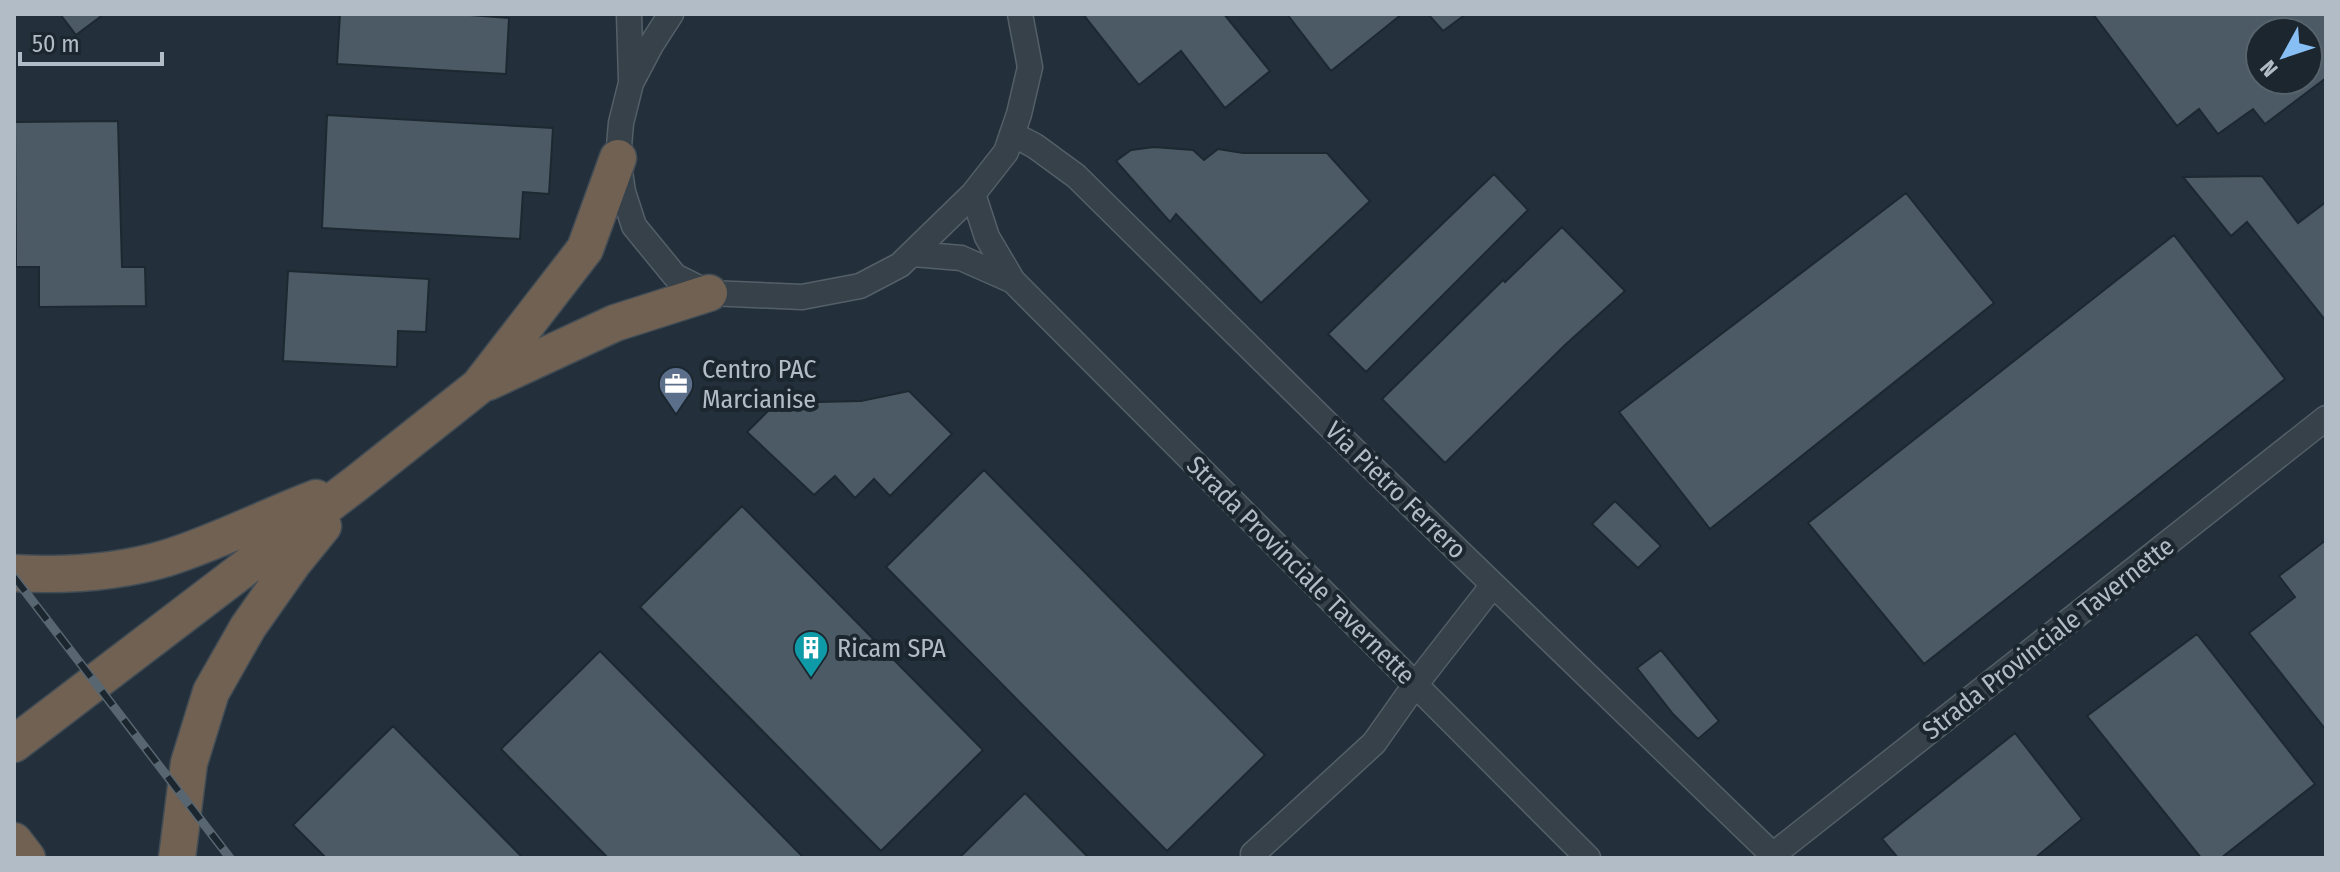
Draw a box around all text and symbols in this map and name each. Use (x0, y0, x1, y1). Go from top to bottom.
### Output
scale bar (20, 16, 162, 66)
north arrow (2244, 16, 2324, 96)
text: 50 m (32, 30, 80, 58)
text: N (2254, 55, 2284, 82)
place label: Centro PAC Marcianise (702, 354, 817, 415)
office icon: Centro PAC Marcianise (657, 365, 695, 415)
street label: Via Pietro Ferrero (1319, 415, 1473, 565)
street label: Strada Provinciale Tavernette (1180, 450, 1421, 691)
street label: Strada Provinciale Tavernette (1916, 531, 2180, 746)
building icon: Ricam SPA (792, 629, 830, 679)
place label: Ricam SPA (837, 633, 946, 664)

